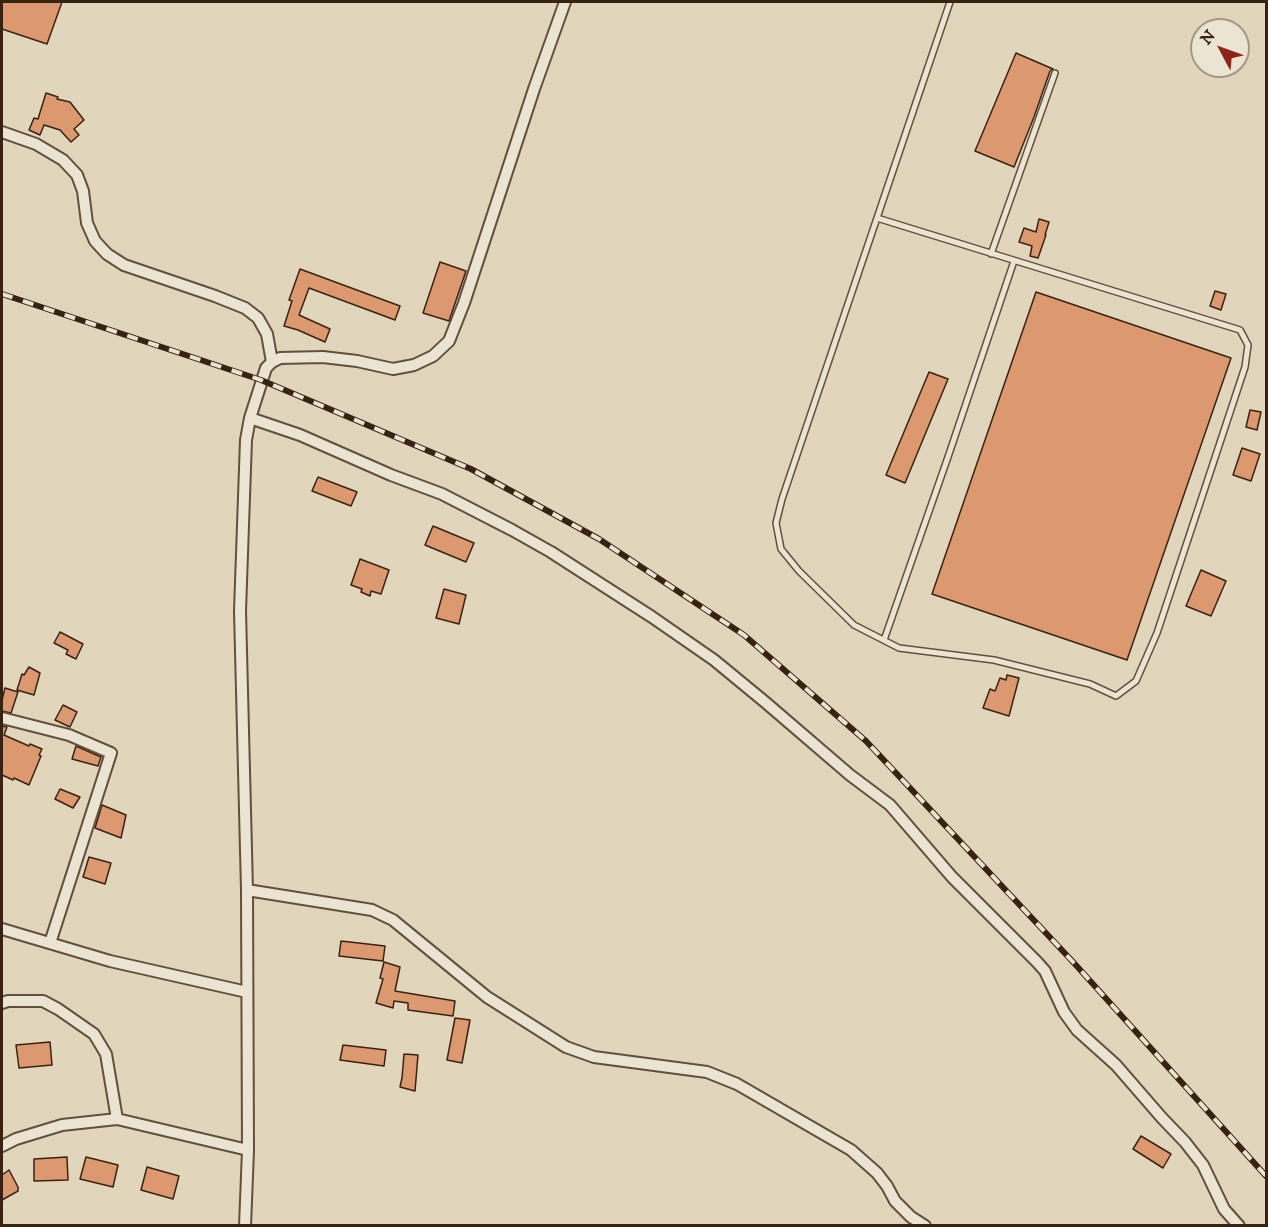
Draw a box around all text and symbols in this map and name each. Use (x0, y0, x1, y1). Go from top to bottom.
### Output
north arrow (1190, 18, 1250, 78)
text: N (1196, 26, 1220, 49)

